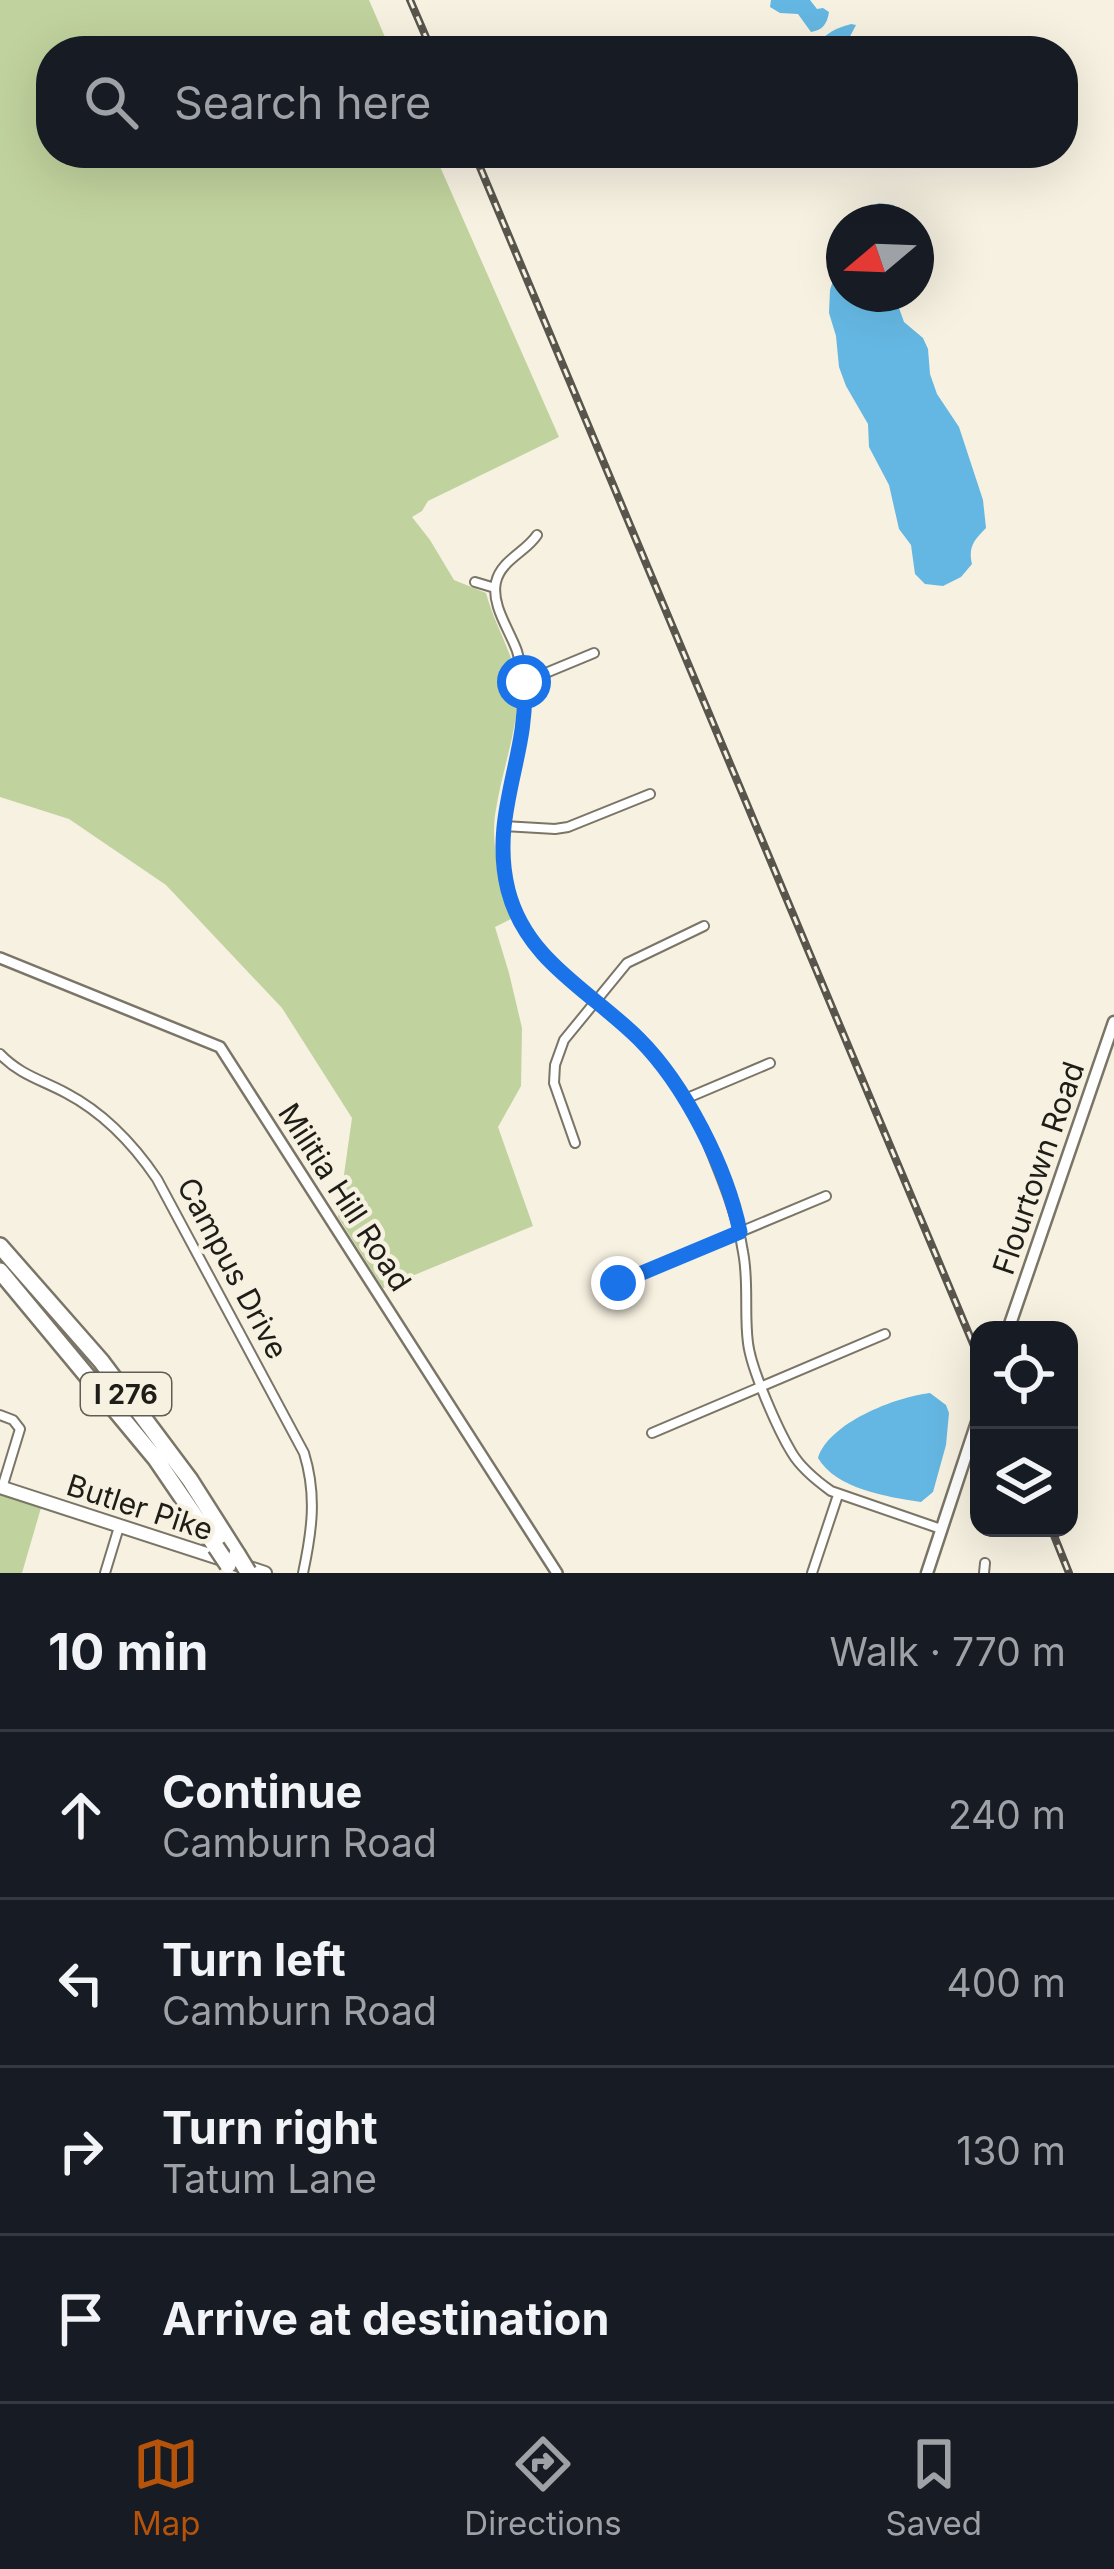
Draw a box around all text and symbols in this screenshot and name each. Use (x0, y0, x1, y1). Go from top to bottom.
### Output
search box (36, 36, 1078, 168)
icon: search (78, 69, 144, 135)
text: Search here (174, 75, 431, 130)
north arrow (826, 204, 934, 312)
route start (497, 655, 551, 709)
street label: Flourtown Road (985, 1057, 1091, 1279)
street label: Militia Hill Road (271, 1097, 419, 1297)
street label: Campus Drive (170, 1171, 296, 1365)
route end (591, 1256, 645, 1310)
map controls (970, 1321, 1078, 1537)
button: locate (970, 1321, 1078, 1429)
road number: I 276 (81, 1373, 171, 1415)
button: layers (970, 1429, 1078, 1537)
street label: Butler Pike (62, 1466, 218, 1548)
text: 10 min (48, 1621, 209, 1682)
text: Walk · 770 m (830, 1628, 1066, 1675)
text: Continue (162, 1764, 362, 1819)
icon: ahead (48, 1782, 114, 1848)
text: 240 m (948, 1791, 1066, 1838)
text: Camburn Road (162, 1819, 437, 1866)
text: Turn left (162, 1932, 346, 1987)
icon: left (48, 1950, 114, 2016)
text: 400 m (946, 1959, 1066, 2006)
text: Camburn Road (162, 1987, 437, 2034)
text: Turn right (162, 2100, 378, 2155)
icon: right (48, 2118, 114, 2184)
text: 130 m (956, 2127, 1066, 2174)
text: Tatum Lane (162, 2155, 377, 2202)
icon: arrive (48, 2286, 114, 2352)
text: Arrive at destination (162, 2291, 609, 2346)
tab: Map (132, 2431, 200, 2543)
tab: Directions (464, 2431, 622, 2543)
tab: Saved (885, 2431, 982, 2543)

